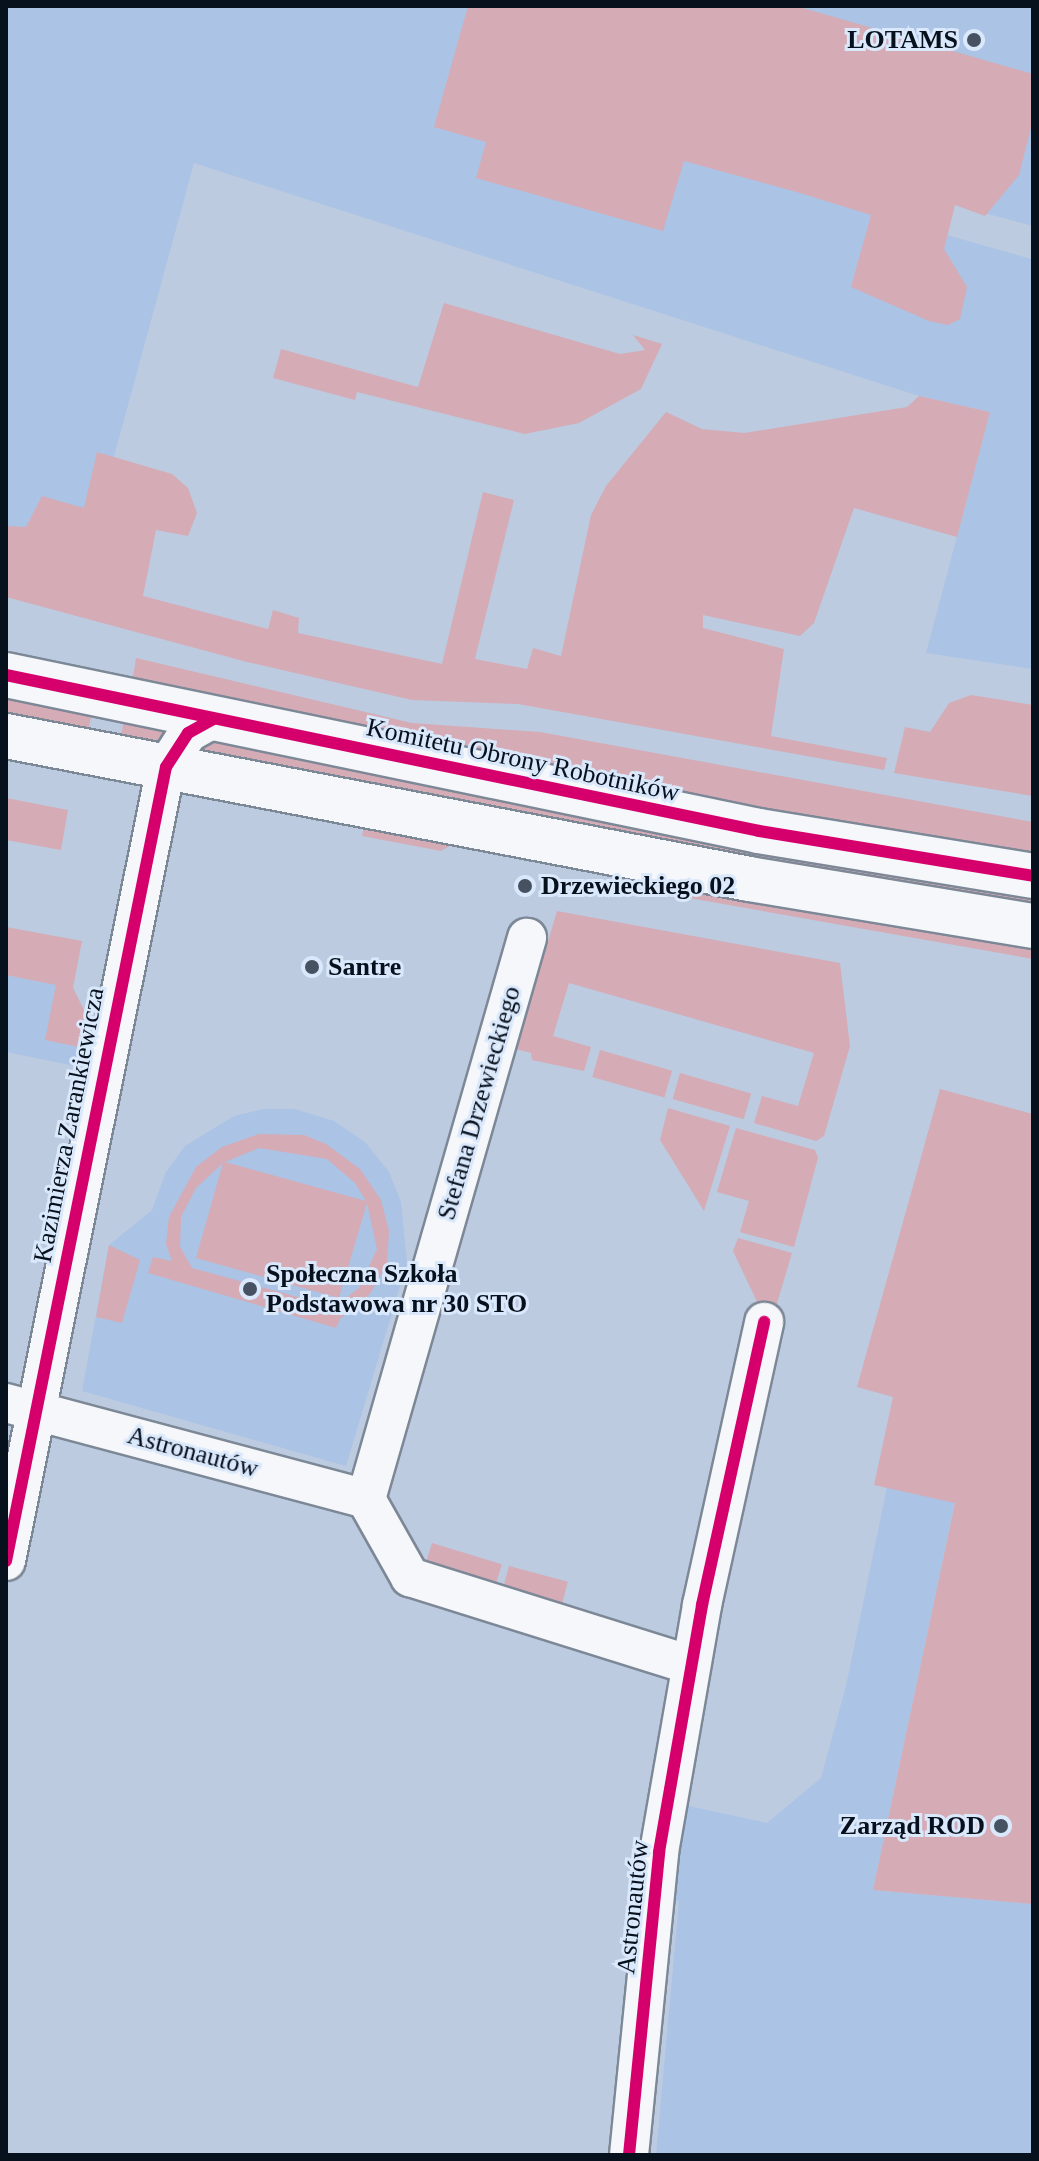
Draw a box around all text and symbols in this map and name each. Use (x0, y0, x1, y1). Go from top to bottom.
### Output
place label: LOTAMS (847, 24, 958, 56)
marker: LOTAMS (965, 31, 983, 49)
street label: Komitetu Obrony Robotników (364, 712, 682, 808)
place label: Drzewieckiego 02 (541, 870, 735, 902)
marker: Drzewieckiego 02 (516, 877, 534, 895)
place label: Santre (328, 951, 401, 983)
marker: Santre (303, 958, 321, 976)
street label: Stefana Drzewieckiego (431, 982, 527, 1224)
street label: Kazimierza Zarankiewicza (27, 985, 111, 1265)
place label: Społeczna Szkoła Podstawowa nr 30 STO (266, 1258, 528, 1320)
marker: Społeczna Szkoła Podstawowa nr 30 STO (241, 1280, 259, 1298)
street label: Astronautów (124, 1420, 262, 1484)
place label: Zarząd ROD (840, 1810, 985, 1842)
marker: Zarząd ROD (992, 1817, 1010, 1835)
street label: Astronautów (610, 1839, 656, 1975)

